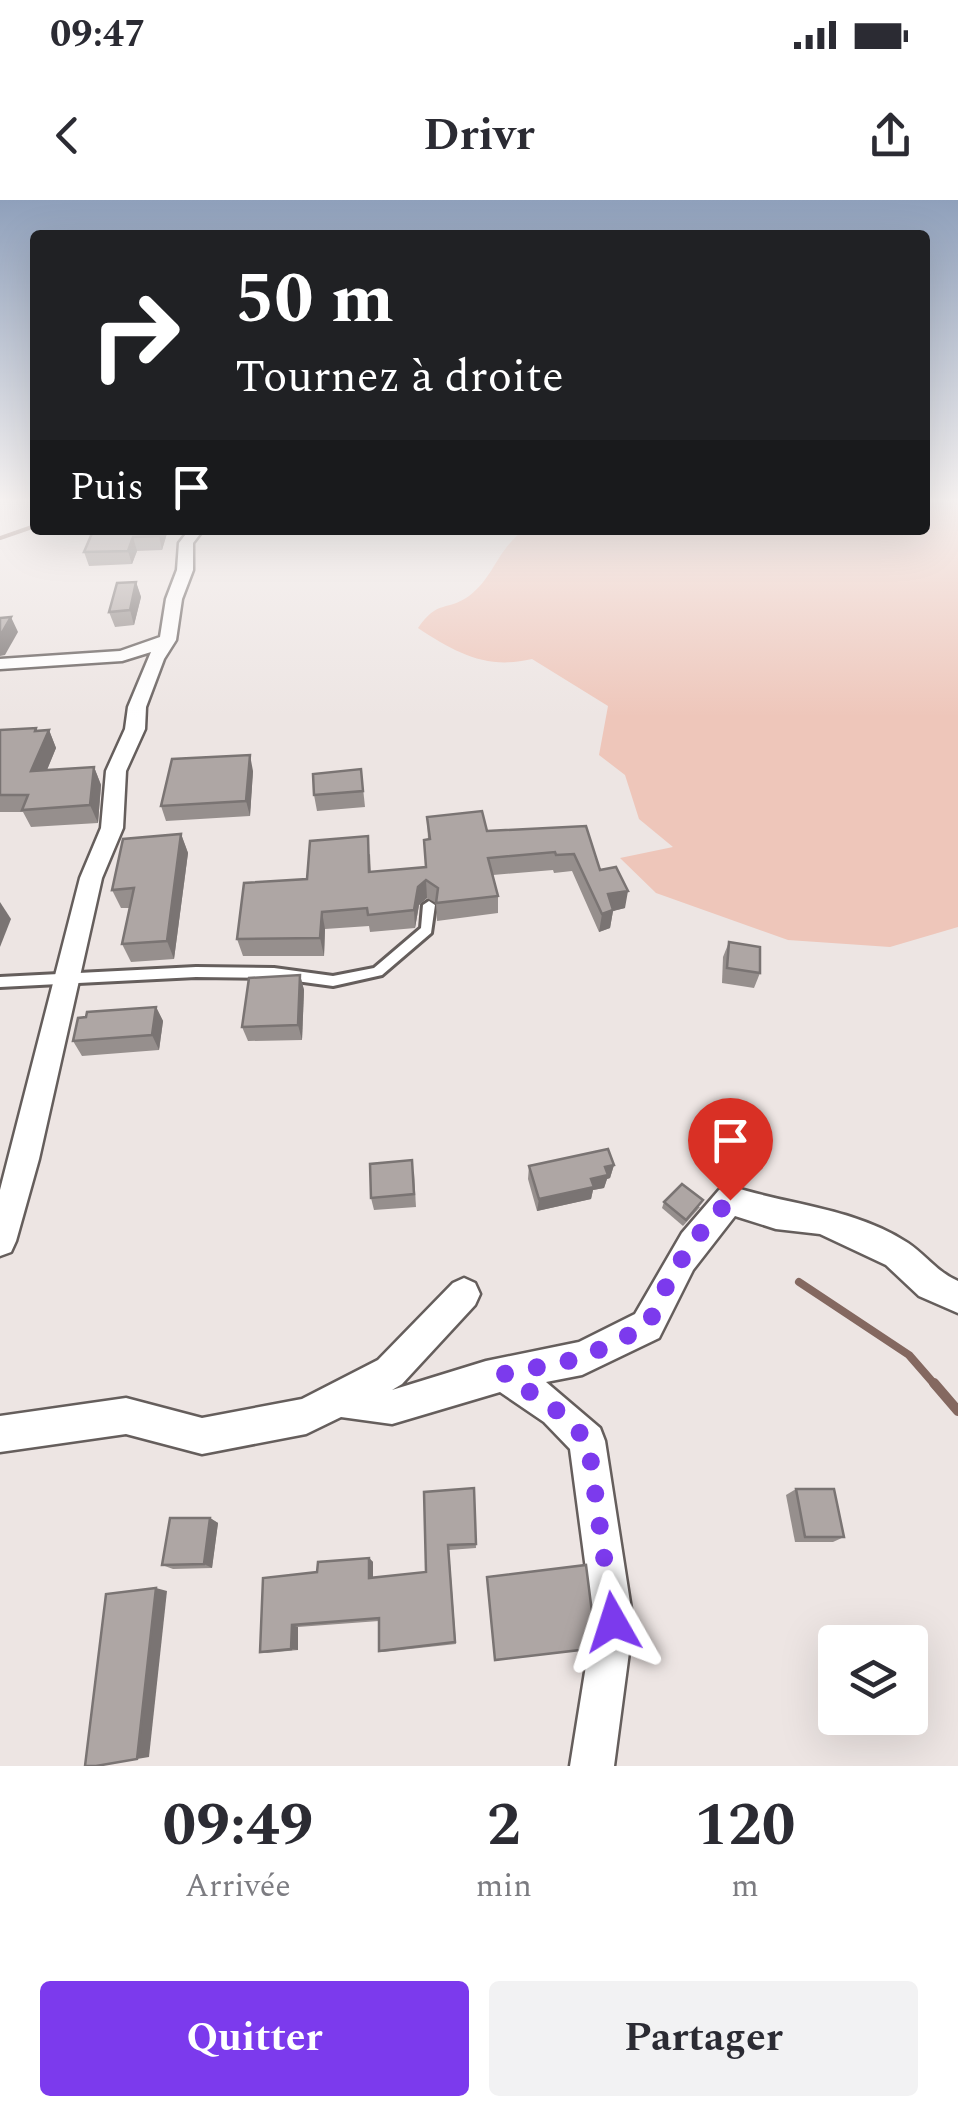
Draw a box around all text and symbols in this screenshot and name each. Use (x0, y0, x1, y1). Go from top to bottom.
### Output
text: 09:47 (50, 6, 145, 64)
text: Drivr (423, 101, 535, 170)
icon: back (40, 108, 95, 163)
icon: share (863, 108, 918, 163)
text: 50 m (235, 247, 394, 353)
icon: right (70, 270, 200, 400)
text: Tournez à droite (235, 343, 564, 412)
text: Puis (70, 459, 144, 517)
icon: arrive (164, 460, 219, 515)
pin (688, 1098, 773, 1201)
icon: arrive (703, 1113, 758, 1168)
position arrow (561, 1570, 665, 1674)
map controls (818, 1625, 928, 1735)
button: layers (818, 1625, 928, 1735)
text: 09:49 (163, 1780, 313, 1872)
text: 2 (487, 1780, 521, 1872)
text: 120 (694, 1780, 795, 1872)
text: Arrivée (185, 1862, 291, 1911)
text: min (476, 1862, 532, 1911)
text: m (731, 1862, 759, 1911)
button: Quitter (40, 1981, 469, 2096)
button: Partager (489, 1981, 918, 2096)

